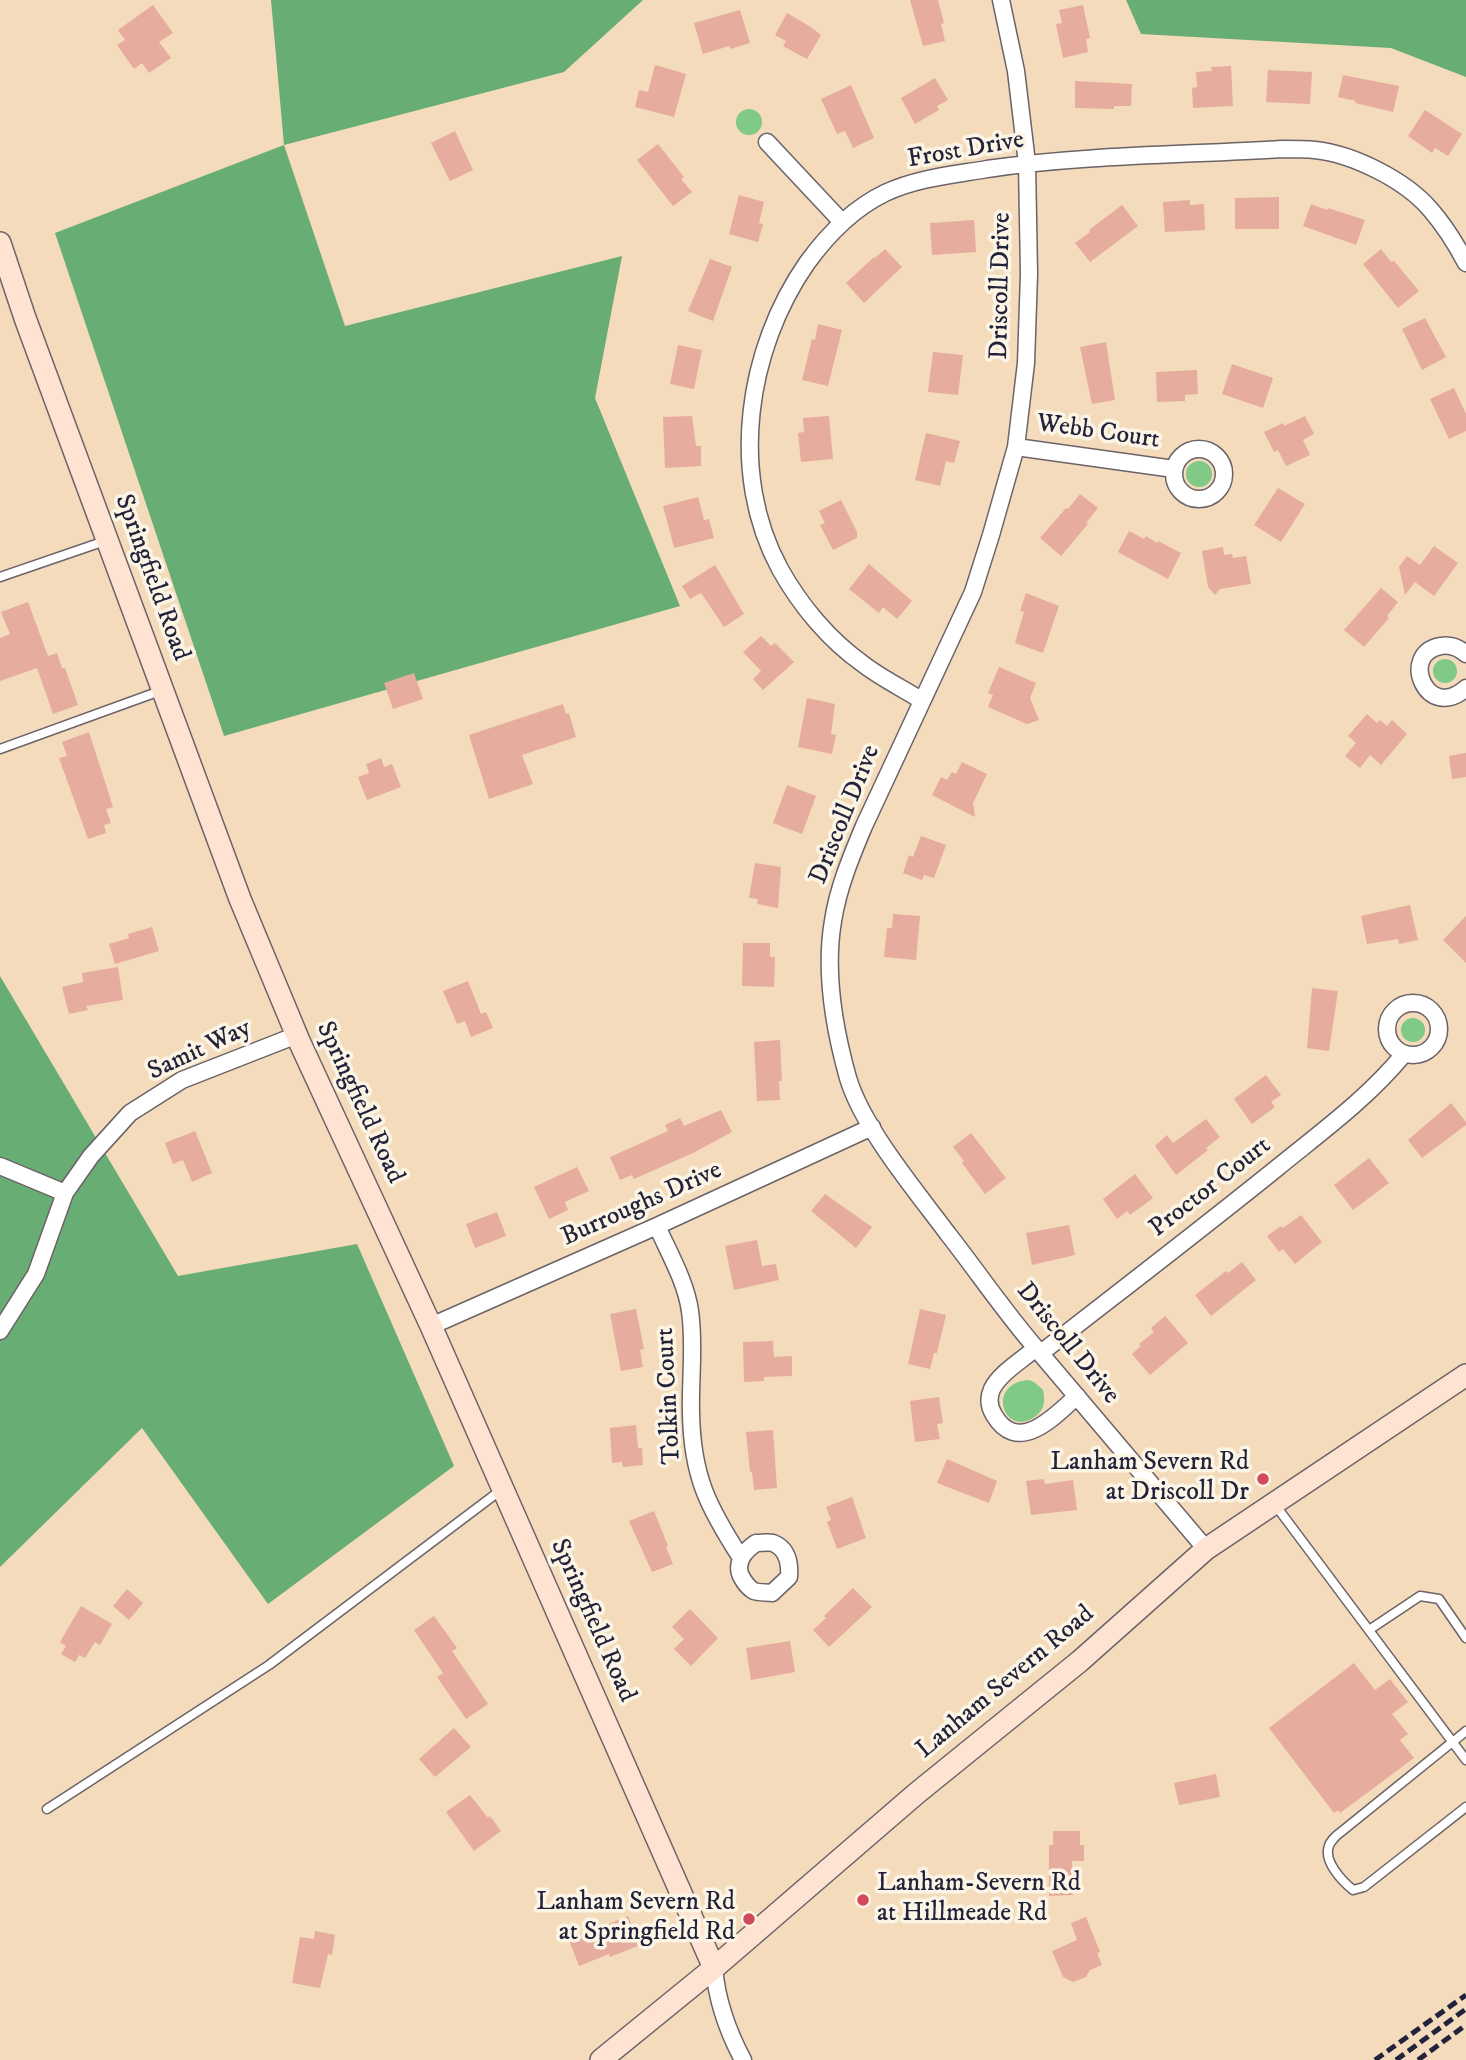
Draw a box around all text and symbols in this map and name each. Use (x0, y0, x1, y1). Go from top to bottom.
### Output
street label: Frost Drive (905, 125, 1027, 177)
street label: Driscoll Drive (985, 212, 1019, 360)
street label: Webb Court (1035, 409, 1161, 457)
street label: Springfield Road (106, 491, 196, 665)
street label: Driscoll Drive (804, 741, 888, 889)
street label: Samit Way (143, 1014, 257, 1088)
street label: Springfield Road (308, 1017, 410, 1189)
street label: Proctor Court (1144, 1131, 1278, 1245)
street label: Burroughs Drive (557, 1156, 727, 1254)
street label: Driscoll Drive (1009, 1277, 1125, 1411)
street label: Tolkin Court (651, 1327, 689, 1465)
place label: Lanham Severn Rd at Driscoll Dr (1050, 1448, 1249, 1510)
marker: Lanham Severn Rd at Driscoll Dr (1255, 1471, 1271, 1487)
street label: Springfield Road (542, 1535, 642, 1707)
street label: Lanham Severn Road (911, 1600, 1101, 1766)
place label: Lanham-Severn Rd at Hillmeade Rd (877, 1869, 1081, 1930)
place label: Lanham Severn Rd at Springfield Rd (536, 1888, 735, 1950)
marker: Lanham-Severn Rd at Hillmeade Rd (855, 1892, 871, 1908)
marker: Lanham Severn Rd at Springfield Rd (741, 1911, 757, 1927)

